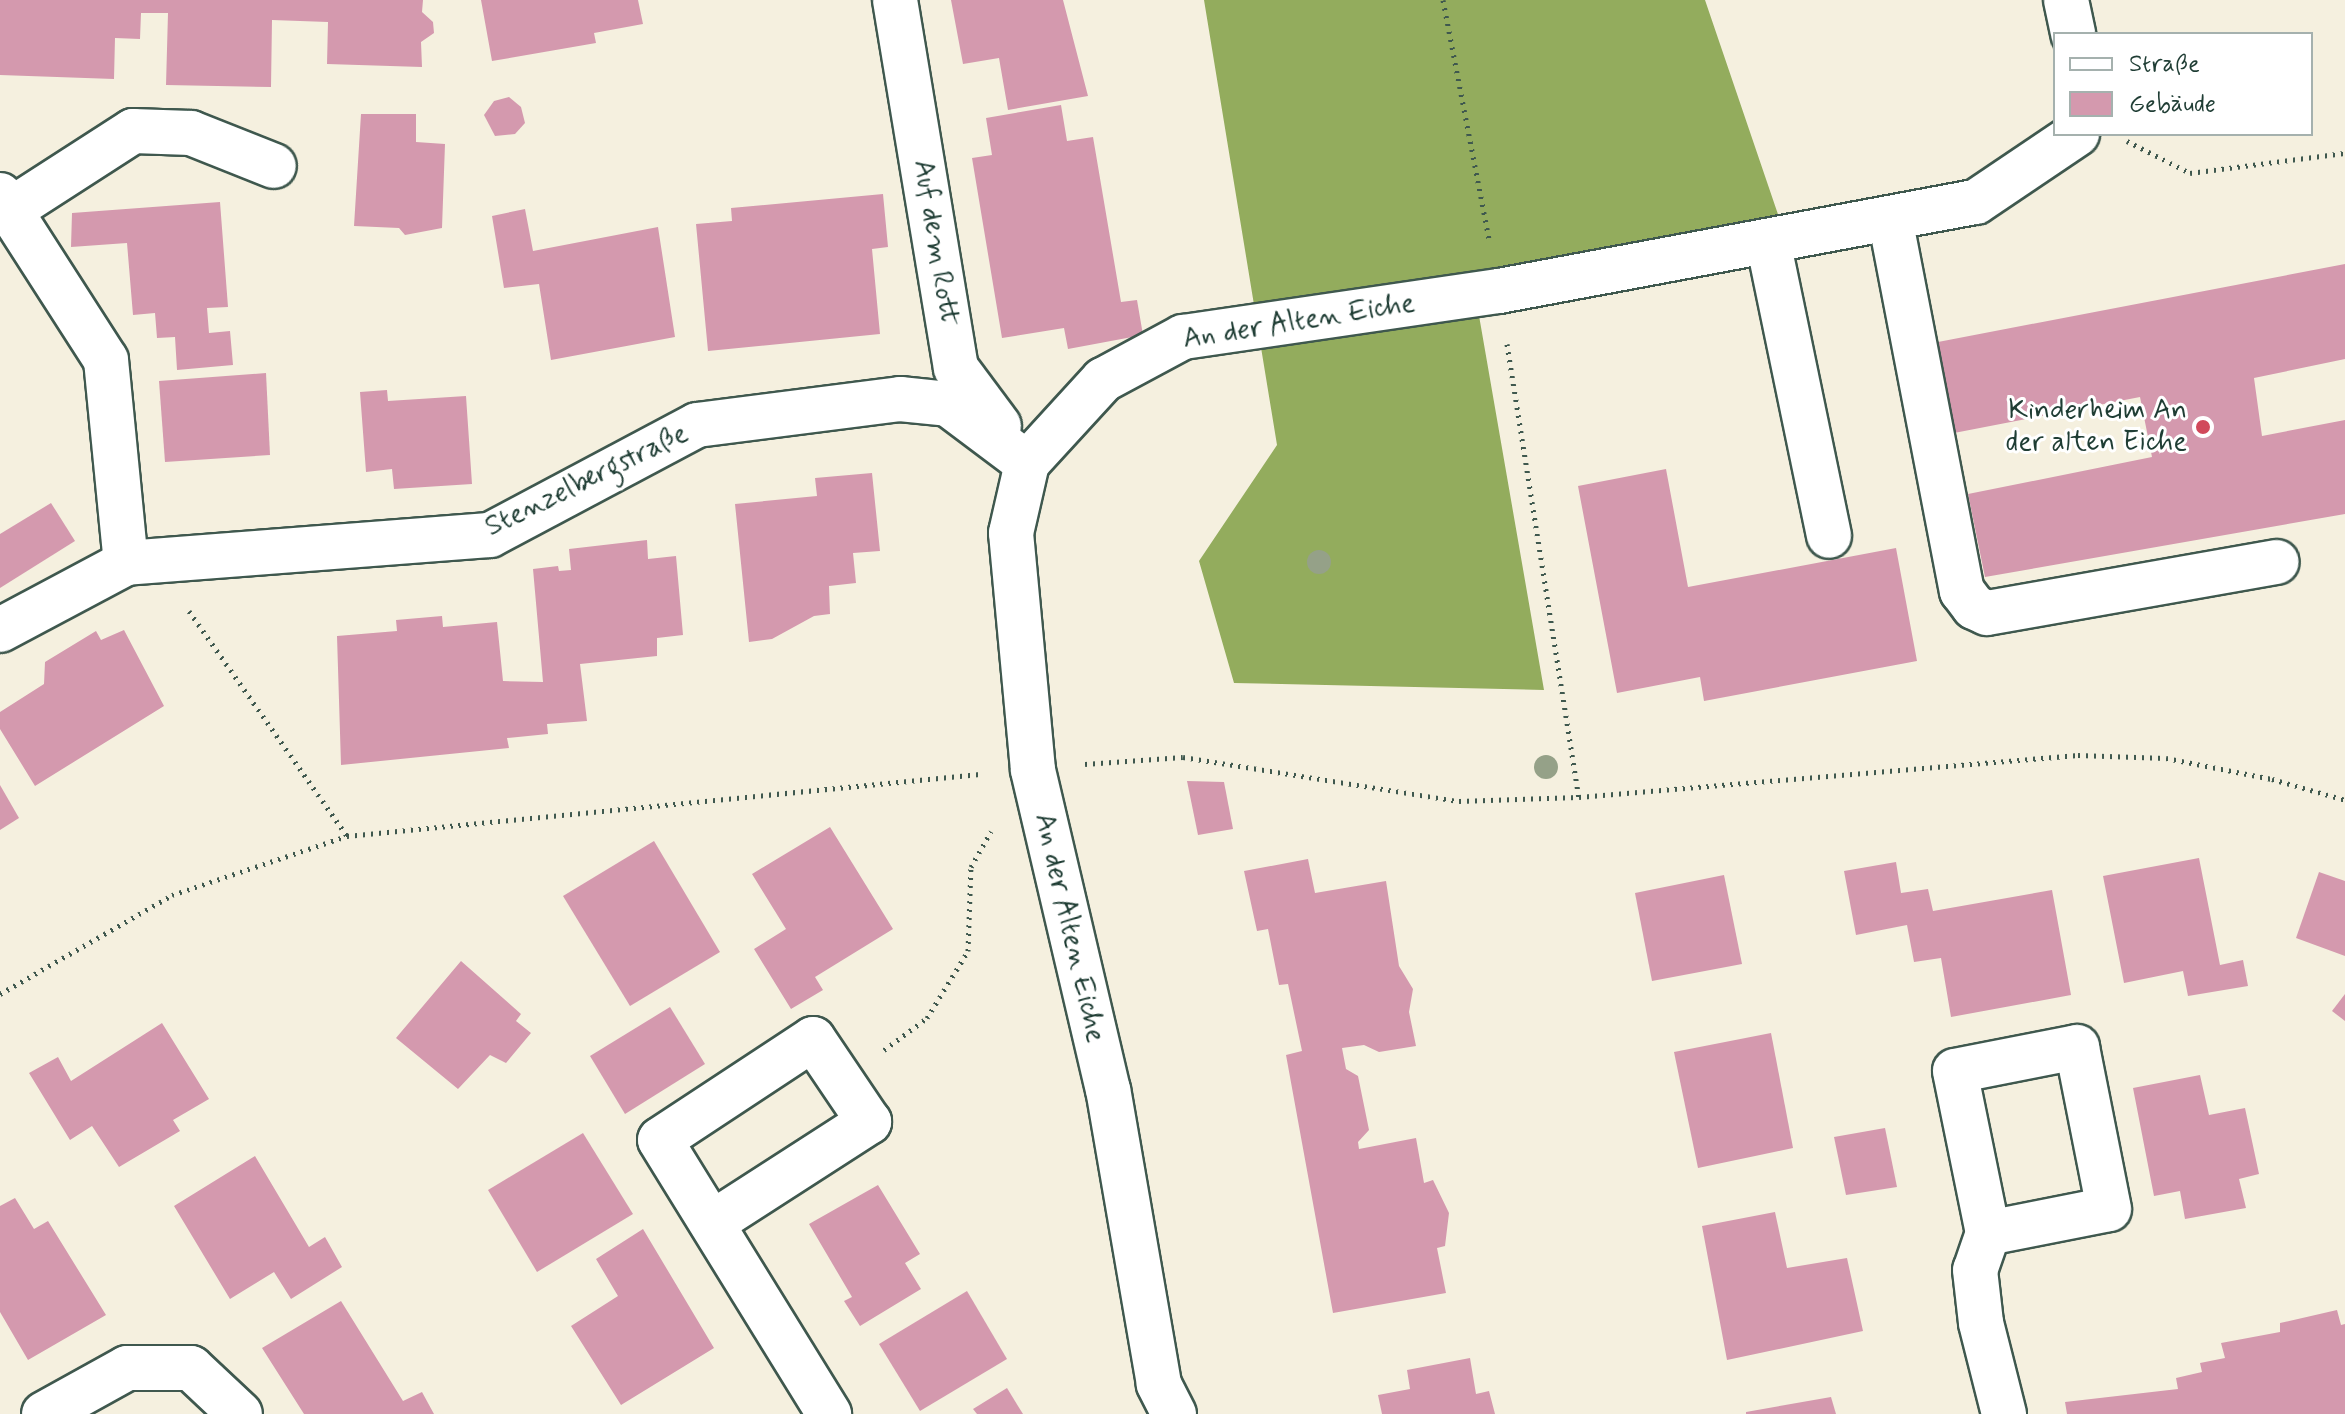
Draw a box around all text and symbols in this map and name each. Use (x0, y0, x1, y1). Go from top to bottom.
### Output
legend (2053, 32, 2313, 136)
text: Straße (2129, 49, 2200, 80)
text: Gebäude (2129, 89, 2216, 120)
street label: Auf dem Rott (906, 160, 964, 326)
street label: An der Alten Eiche (1184, 288, 1414, 356)
place label: Kinderheim An der alten Eiche (2003, 394, 2187, 460)
street label: Stenzelbergstraße (480, 417, 694, 545)
marker: Kinderheim An der alten Eiche (2194, 418, 2212, 436)
street label: An der Alten Eiche (1027, 813, 1111, 1043)

